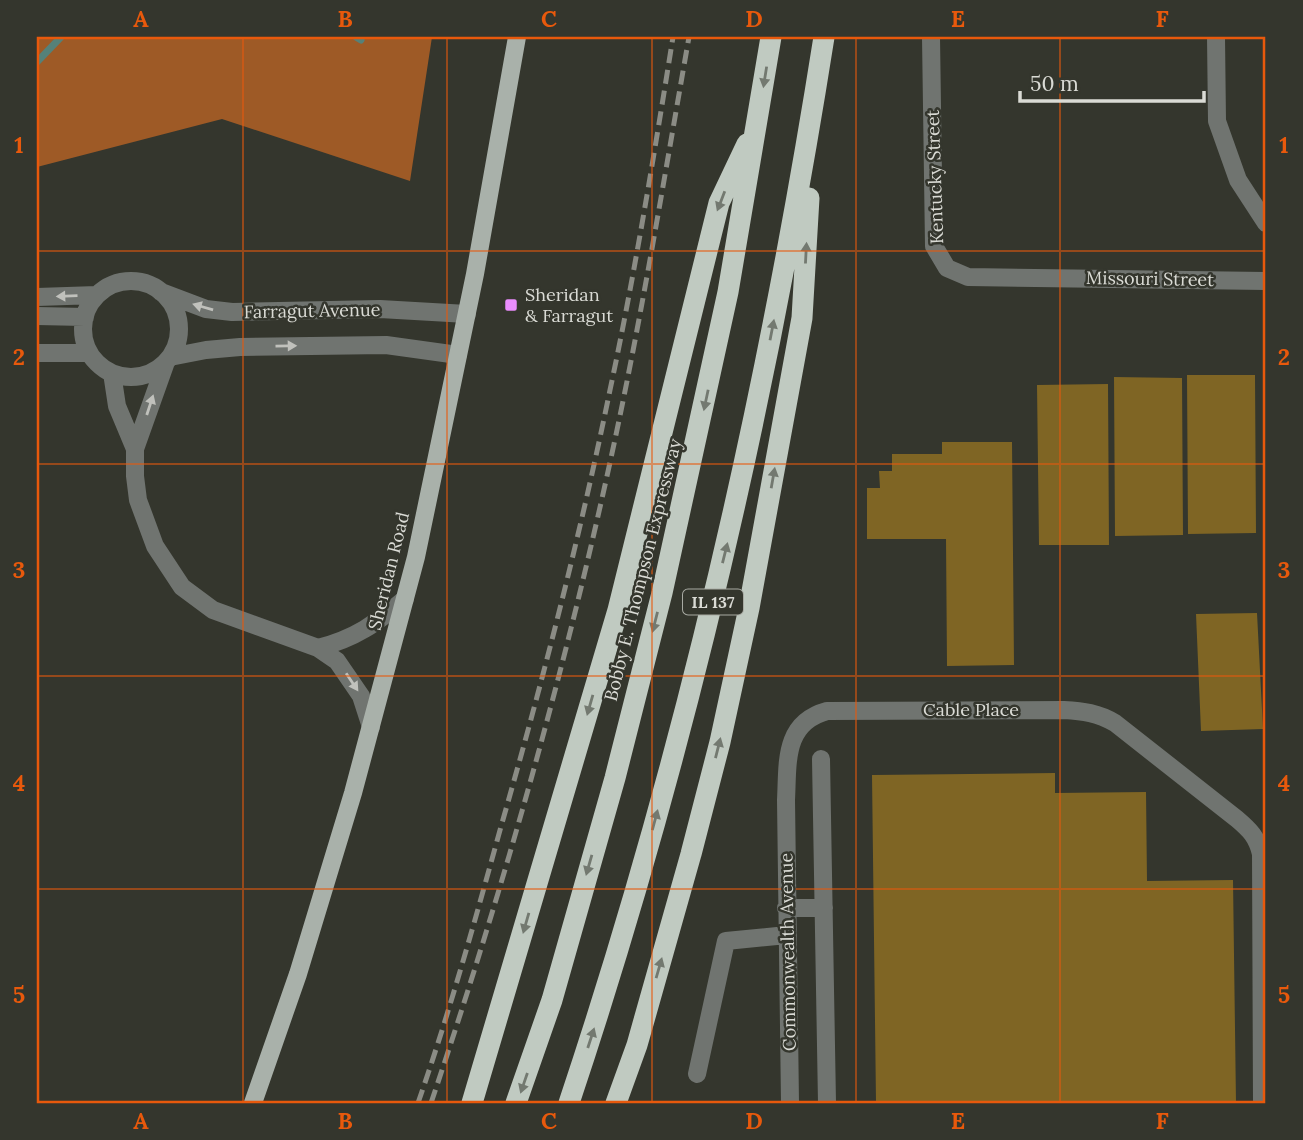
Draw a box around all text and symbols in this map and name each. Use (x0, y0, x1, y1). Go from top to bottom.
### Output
text: A (133, 4, 149, 33)
text: B (337, 4, 353, 33)
text: C (541, 4, 557, 33)
text: D (745, 4, 763, 33)
text: E (951, 4, 965, 33)
text: F (1155, 4, 1169, 33)
scale bar (1020, 60, 1203, 104)
one-way arrow (760, 66, 771, 88)
text: 50 m (1030, 70, 1079, 97)
street label: Kentucky Street (921, 109, 948, 245)
text: 1 (14, 130, 24, 159)
text: 1 (1279, 130, 1289, 159)
one-way arrow (715, 190, 726, 211)
one-way arrow (800, 241, 811, 263)
street label: Missouri Street (1086, 266, 1214, 291)
place label: Sheridan & Farragut (525, 283, 613, 327)
one-way arrow (56, 291, 78, 302)
marker: Sheridan & Farragut (503, 297, 519, 313)
street label: Farragut Avenue (243, 298, 381, 323)
one-way arrow (192, 301, 214, 312)
one-way arrow (767, 319, 778, 341)
one-way arrow (275, 341, 297, 352)
text: 2 (13, 342, 25, 371)
text: 2 (1278, 342, 1290, 371)
one-way arrow (700, 389, 711, 411)
one-way arrow (145, 395, 156, 416)
street label: Bobby E. Thompson Expressway (599, 436, 686, 704)
one-way arrow (768, 466, 779, 488)
street label: Sheridan Road (363, 509, 414, 632)
one-way arrow (720, 542, 731, 564)
text: 3 (13, 555, 25, 584)
text: 3 (1278, 555, 1290, 584)
road number: IL 137 (683, 590, 743, 614)
one-way arrow (649, 611, 660, 633)
one-way arrow (345, 673, 359, 691)
one-way arrow (584, 695, 594, 716)
street label: Cable Place (923, 698, 1019, 721)
one-way arrow (713, 737, 724, 759)
text: 4 (13, 768, 25, 797)
text: 4 (1278, 768, 1290, 797)
one-way arrow (651, 810, 661, 831)
street label: Commonwealth Avenue (774, 853, 801, 1051)
one-way arrow (584, 855, 594, 876)
one-way arrow (520, 913, 530, 934)
one-way arrow (654, 957, 664, 978)
text: 5 (13, 980, 25, 1009)
text: 5 (1278, 980, 1290, 1009)
one-way arrow (586, 1028, 596, 1049)
one-way arrow (518, 1072, 529, 1093)
text: A (133, 1106, 149, 1135)
text: B (337, 1106, 353, 1135)
text: C (541, 1106, 557, 1135)
text: D (745, 1106, 763, 1135)
text: E (951, 1106, 965, 1135)
text: F (1155, 1106, 1169, 1135)

